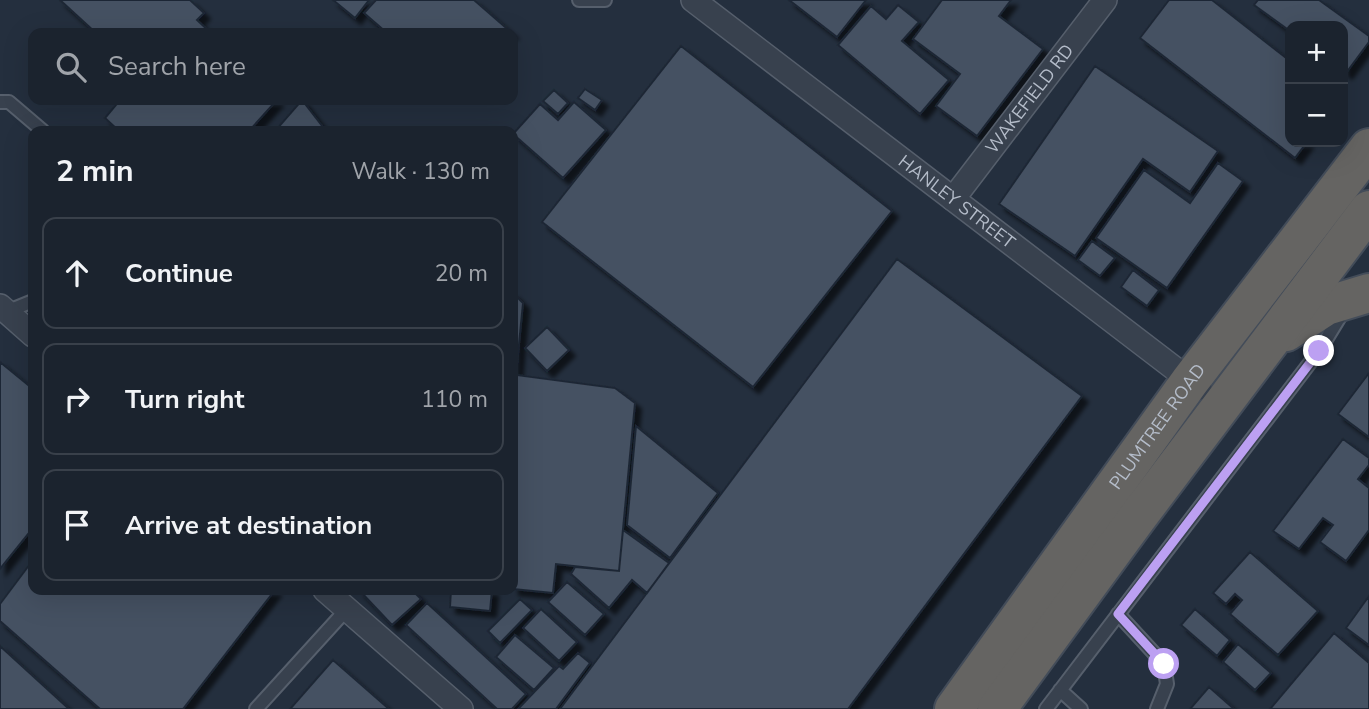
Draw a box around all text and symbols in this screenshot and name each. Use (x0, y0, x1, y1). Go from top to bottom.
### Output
map controls (1285, 21, 1348, 147)
button: + (1285, 21, 1348, 84)
search box (28, 28, 518, 105)
street label: WAKEFIELD RD (980, 39, 1079, 159)
icon: search (52, 48, 90, 86)
text: Search here (108, 49, 246, 84)
button: − (1285, 84, 1348, 147)
street label: HANLEY STREET (893, 149, 1020, 254)
text: 2 min (56, 151, 134, 192)
text: Walk · 130 m (351, 156, 490, 187)
icon: ahead (58, 254, 96, 292)
text: Continue (125, 256, 233, 291)
text: 20 m (435, 258, 488, 289)
route end (1303, 335, 1334, 366)
street label: PLUMTREE ROAD (1104, 359, 1211, 494)
icon: right (58, 380, 96, 418)
text: Turn right (125, 382, 244, 417)
text: 110 m (421, 384, 488, 415)
icon: arrive (58, 506, 96, 544)
text: Arrive at destination (125, 508, 372, 543)
route start (1148, 648, 1179, 679)

